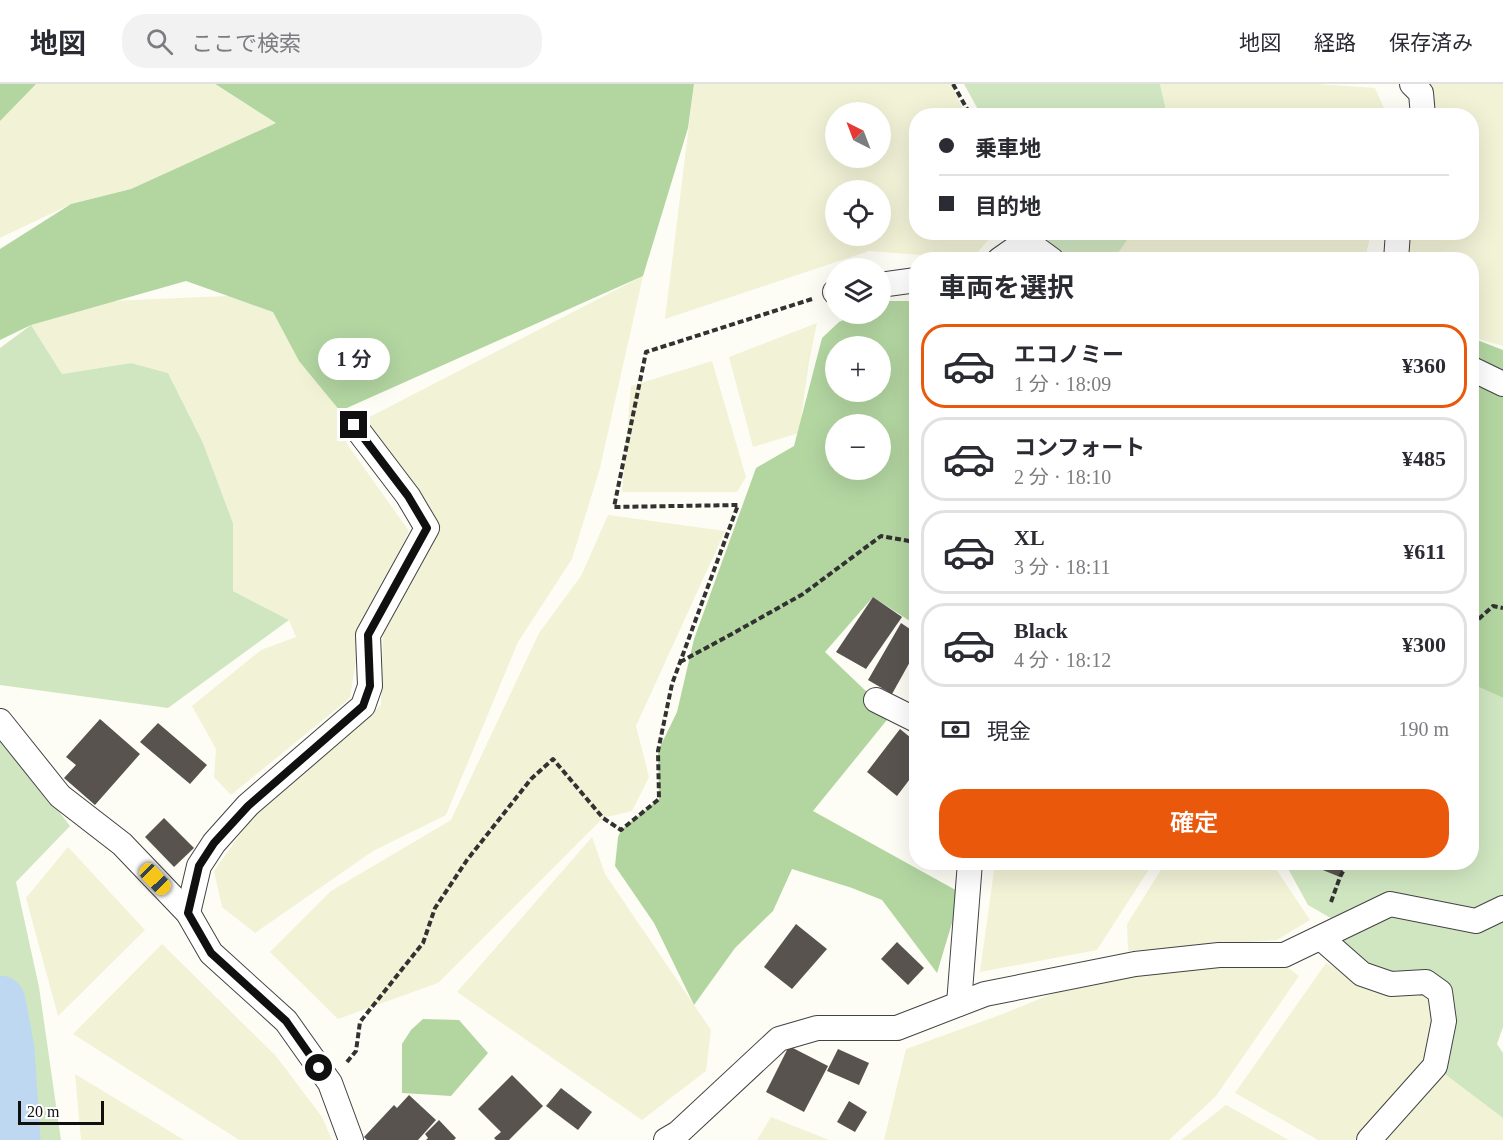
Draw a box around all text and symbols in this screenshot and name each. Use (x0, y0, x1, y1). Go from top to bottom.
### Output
search box (122, 14, 542, 68)
icon: search (143, 25, 176, 58)
text: 地図 (30, 28, 86, 59)
text: ここで検索 (191, 31, 301, 56)
text: 地図 (1239, 31, 1281, 55)
text: 経路 (1314, 31, 1356, 55)
text: 保存済み (1389, 31, 1473, 55)
north arrow (825, 102, 891, 168)
map controls (825, 102, 891, 480)
text: 乗車地 (975, 136, 1041, 161)
button: locate (825, 180, 891, 246)
text: 目的地 (975, 194, 1041, 219)
button: layers (825, 258, 891, 324)
text: 車両を選択 (939, 273, 1074, 303)
button: + (825, 336, 891, 402)
callout: 1 分 (318, 338, 390, 380)
icon: car (942, 339, 996, 393)
text: エコノミー (1014, 342, 1124, 367)
text: 1 分 (337, 348, 372, 370)
text: ¥360 (1402, 353, 1446, 378)
text: 1 分 · 18:09 (1014, 373, 1111, 395)
route end (340, 411, 367, 438)
button: − (825, 414, 891, 480)
icon: car (942, 432, 996, 486)
text: コンフォート (1014, 435, 1145, 460)
text: ¥485 (1402, 446, 1446, 471)
text: 2 分 · 18:10 (1014, 466, 1111, 488)
icon: car (942, 525, 996, 579)
text: XL (1014, 525, 1045, 550)
text: ¥611 (1403, 539, 1446, 564)
text: 3 分 · 18:11 (1014, 556, 1110, 578)
icon: car (942, 618, 996, 672)
text: Black (1014, 618, 1068, 643)
text: ¥300 (1402, 632, 1446, 657)
text: 4 分 · 18:12 (1014, 649, 1111, 671)
icon: cash (939, 713, 972, 746)
text: 190 m (1398, 718, 1449, 740)
text: 現金 (987, 719, 1031, 744)
button: 確定 (939, 789, 1449, 858)
car (136, 860, 174, 898)
route start (305, 1054, 332, 1081)
scale bar (18, 1098, 104, 1126)
text: 20 m (27, 1103, 59, 1120)

